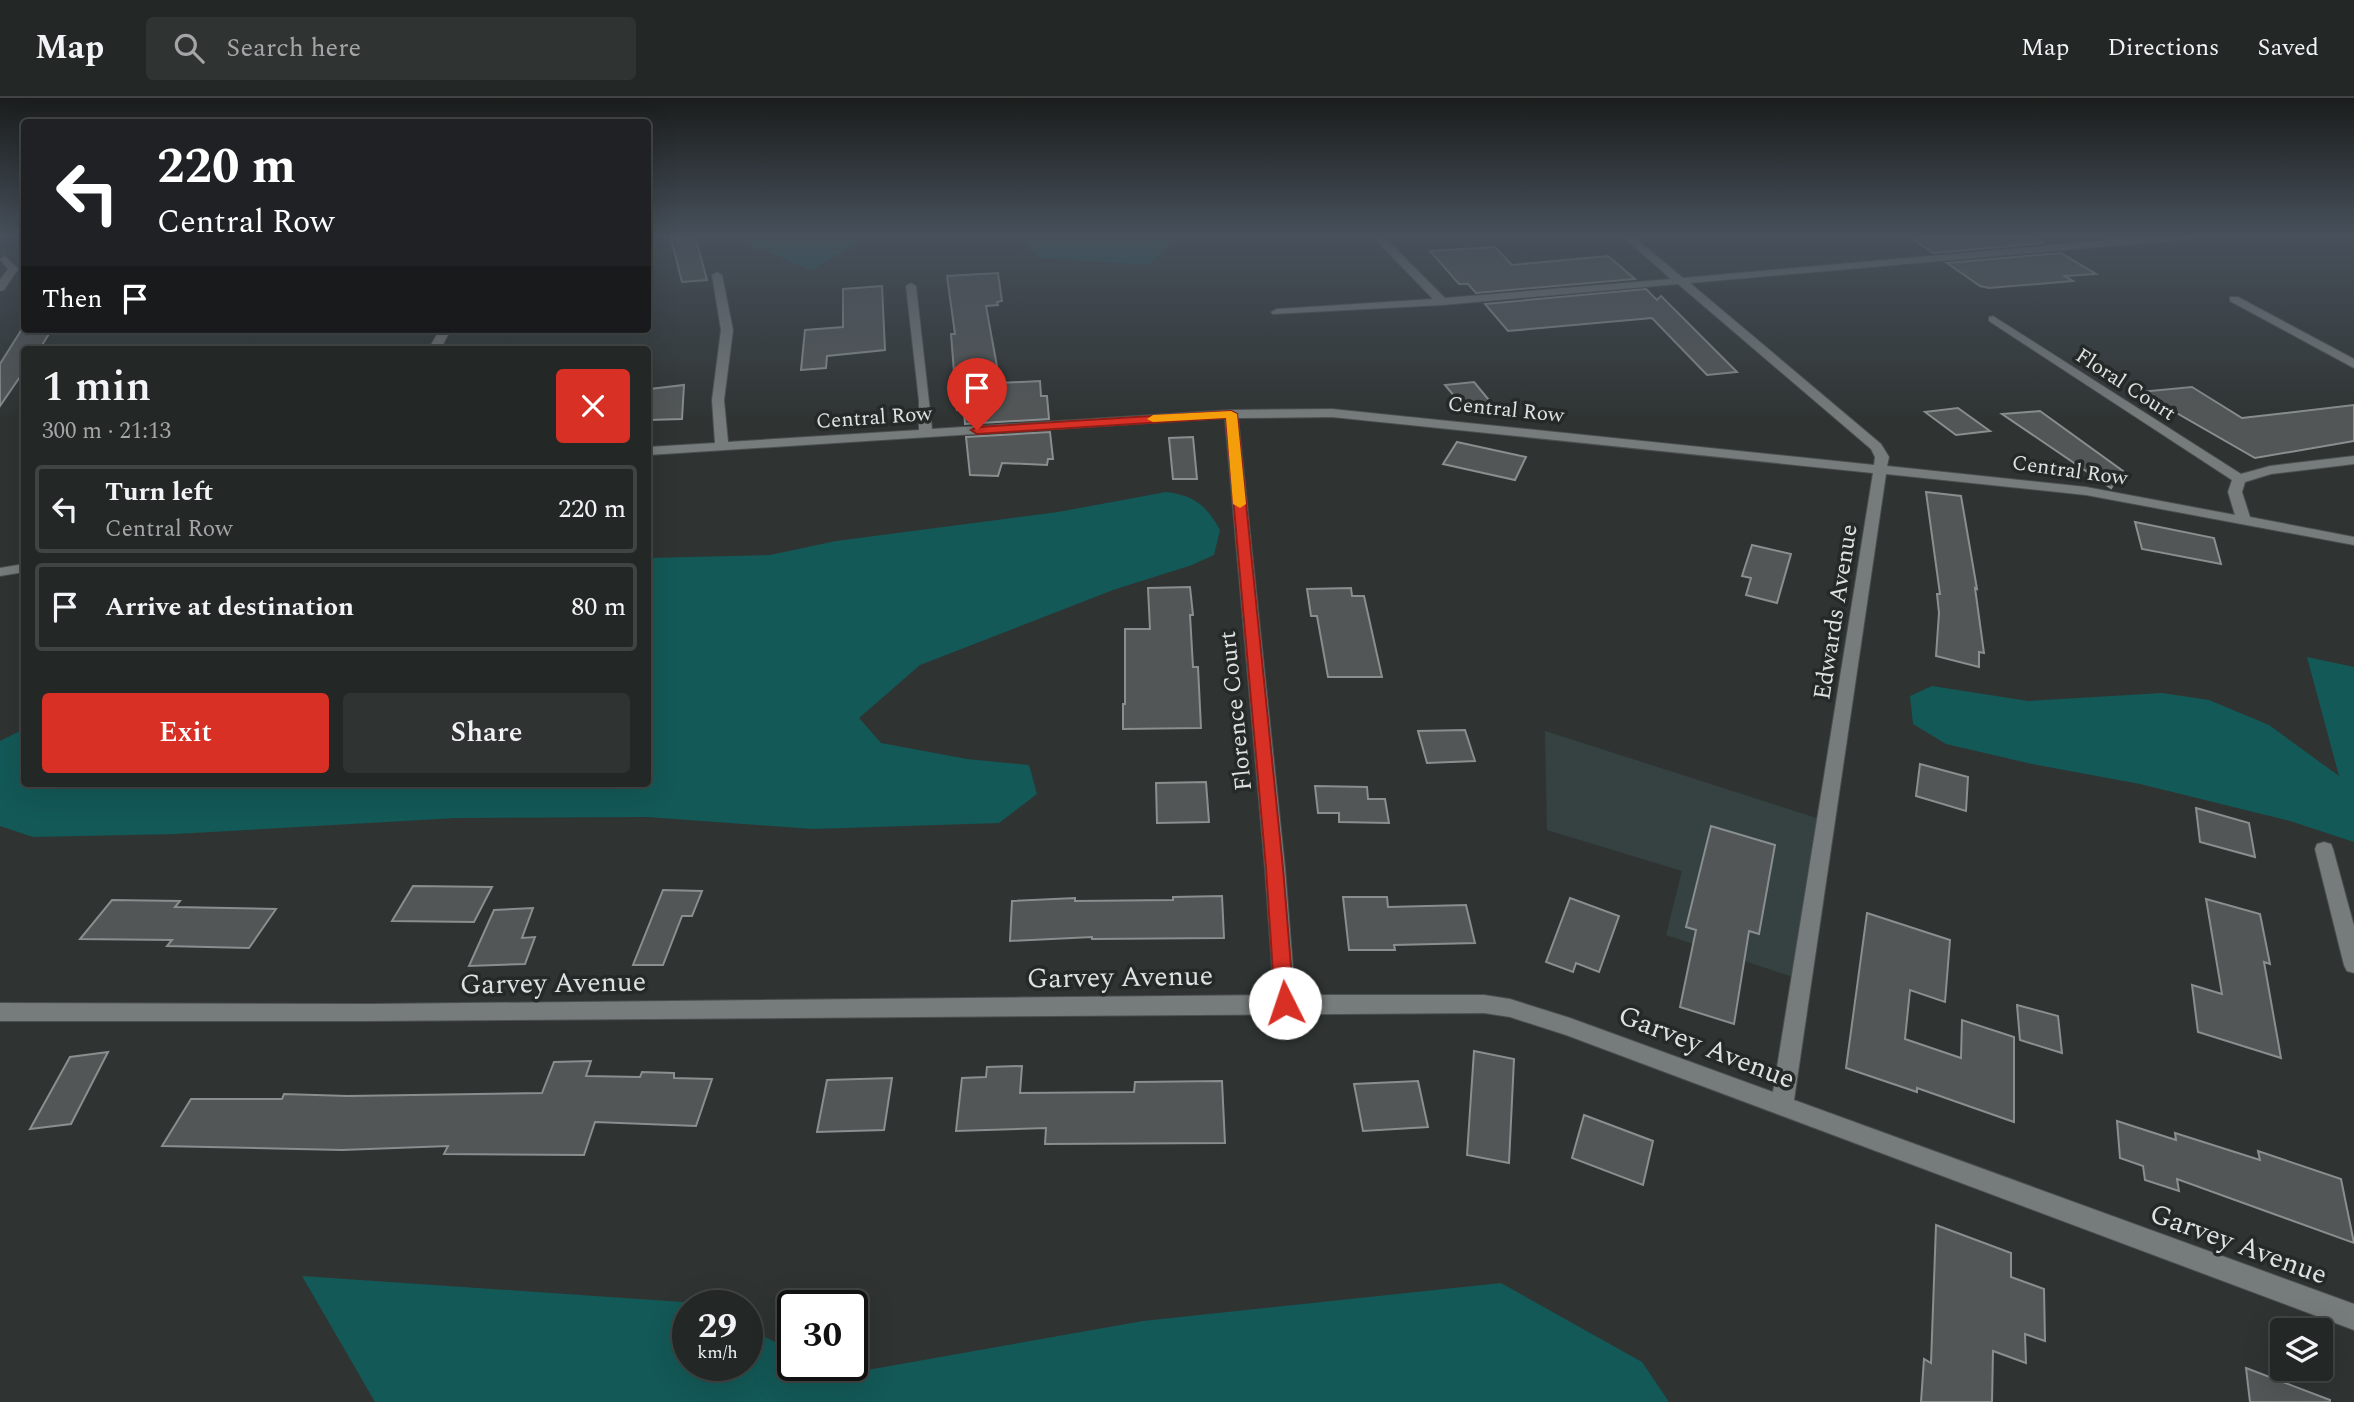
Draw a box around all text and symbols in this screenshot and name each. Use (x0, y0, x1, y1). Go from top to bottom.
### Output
search box (146, 17, 636, 80)
text: Map (35, 23, 104, 73)
text: Search here (226, 28, 361, 68)
icon: search (170, 29, 208, 67)
text: Map (2021, 30, 2069, 66)
text: Directions (2107, 30, 2219, 66)
text: Saved (2257, 30, 2319, 66)
text: 220 m (157, 130, 296, 205)
icon: left (42, 147, 133, 238)
text: Central Row (157, 198, 334, 247)
text: Then (42, 279, 102, 319)
icon: arrive (116, 280, 154, 318)
street label: Floral Court (2069, 340, 2182, 429)
text: 1 min (42, 356, 151, 419)
pin (947, 358, 1007, 430)
button: close (556, 369, 630, 443)
icon: arrive (958, 369, 996, 407)
street label: Central Row (1446, 388, 1567, 432)
street label: Central Row (815, 398, 934, 438)
text: 300 m · 21:13 (42, 414, 171, 449)
street label: Central Row (2010, 447, 2131, 495)
text: Turn left (105, 472, 213, 512)
text: 220 m (558, 489, 626, 529)
icon: left (46, 490, 84, 528)
text: Central Row (105, 512, 233, 547)
street label: Edwards Avenue (1804, 522, 1868, 703)
text: Arrive at destination (105, 587, 354, 627)
text: 80 m (571, 587, 626, 627)
icon: arrive (46, 588, 84, 626)
street label: Florence Court (1210, 629, 1262, 793)
button: Exit (42, 693, 329, 773)
button: Share (343, 693, 630, 773)
street label: Garvey Avenue (1027, 954, 1213, 1001)
street label: Garvey Avenue (460, 960, 646, 1007)
position arrow (1248, 966, 1322, 1040)
street label: Garvey Avenue (1612, 994, 1801, 1101)
street label: Garvey Avenue (2144, 1192, 2333, 1296)
speed limit sign: 30 (777, 1290, 868, 1381)
text: 29 (698, 1300, 737, 1353)
map controls (2270, 1318, 2333, 1381)
button: layers (2270, 1318, 2333, 1381)
text: km/h (697, 1339, 738, 1366)

